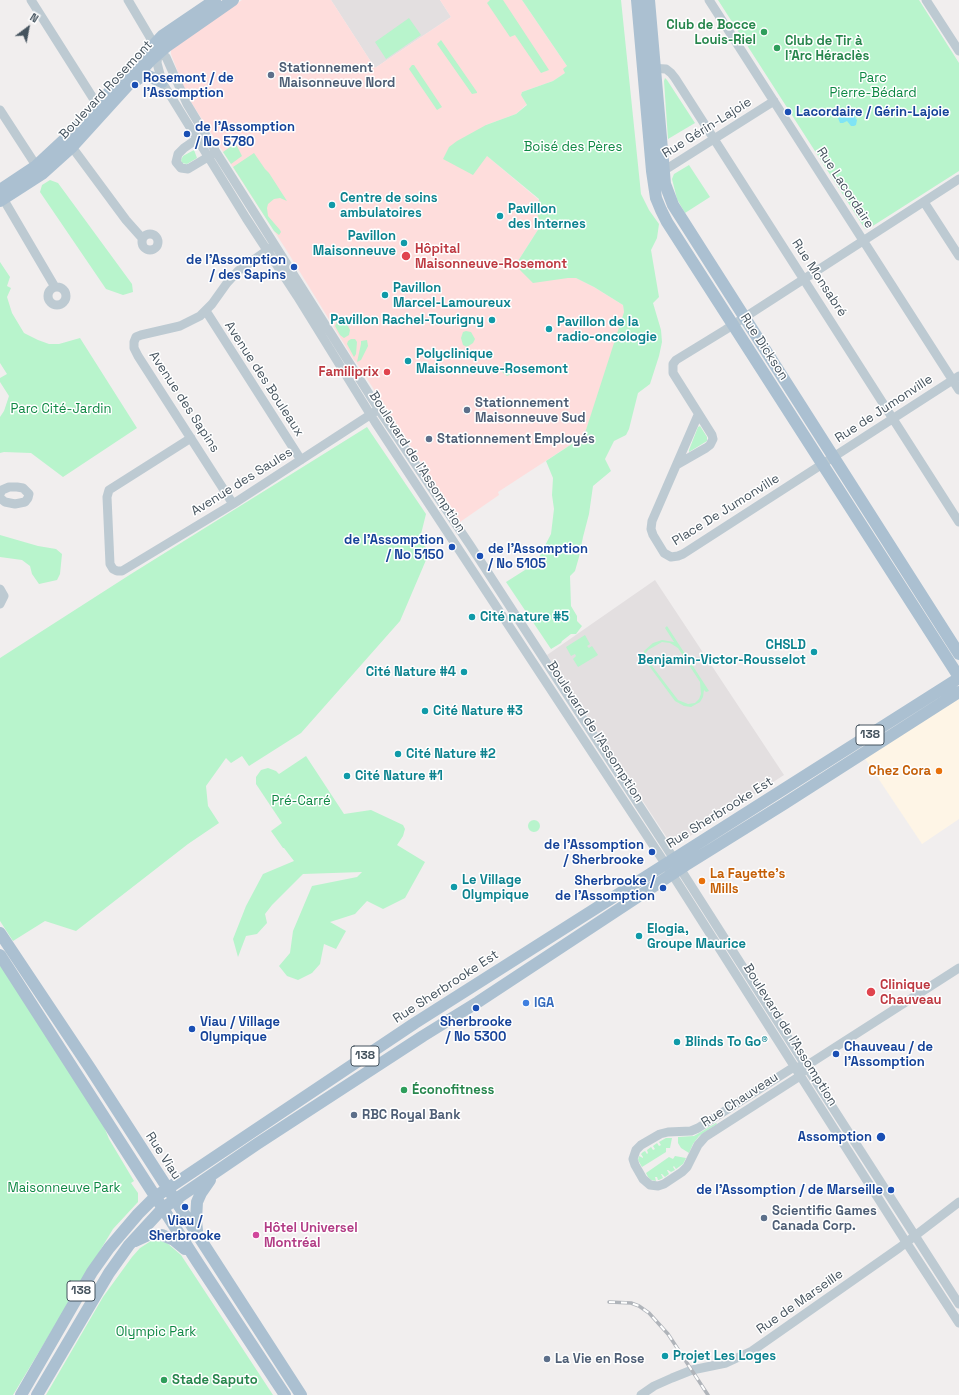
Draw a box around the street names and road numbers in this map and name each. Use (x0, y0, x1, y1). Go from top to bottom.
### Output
street label: Boulevard Rosemont (56, 37, 156, 143)
street label: Rue Gérin-Lajoie (660, 94, 754, 162)
street label: Rue Lacordaire (813, 145, 877, 231)
street label: Rue Monsabré (788, 236, 850, 320)
street label: Rue Dickson (737, 311, 791, 383)
street label: Avenue des Bouleaux (221, 319, 307, 439)
street label: Avenue des Sapins (146, 349, 222, 455)
street label: Rue de Jumonville (832, 372, 936, 446)
street label: Boulevard de l'Assomption (366, 389, 468, 535)
street label: Avenue des Saules (188, 445, 296, 519)
street label: Place De Jumonville (670, 471, 782, 549)
street label: Boulevard de l'Assomption (544, 659, 646, 805)
road number: 138 (856, 725, 884, 745)
street label: Rue Sherbrooke Est (664, 774, 776, 852)
street label: Rue Sherbrooke Est (390, 947, 502, 1027)
street label: Boulevard de l'Assomption (740, 961, 840, 1109)
road number: 138 (351, 1046, 379, 1066)
street label: Rue Chauveau (699, 1069, 781, 1131)
street label: Rue Viau (142, 1129, 184, 1183)
street label: Rue de Marseille (754, 1266, 846, 1338)
road number: 138 (67, 1281, 95, 1301)

